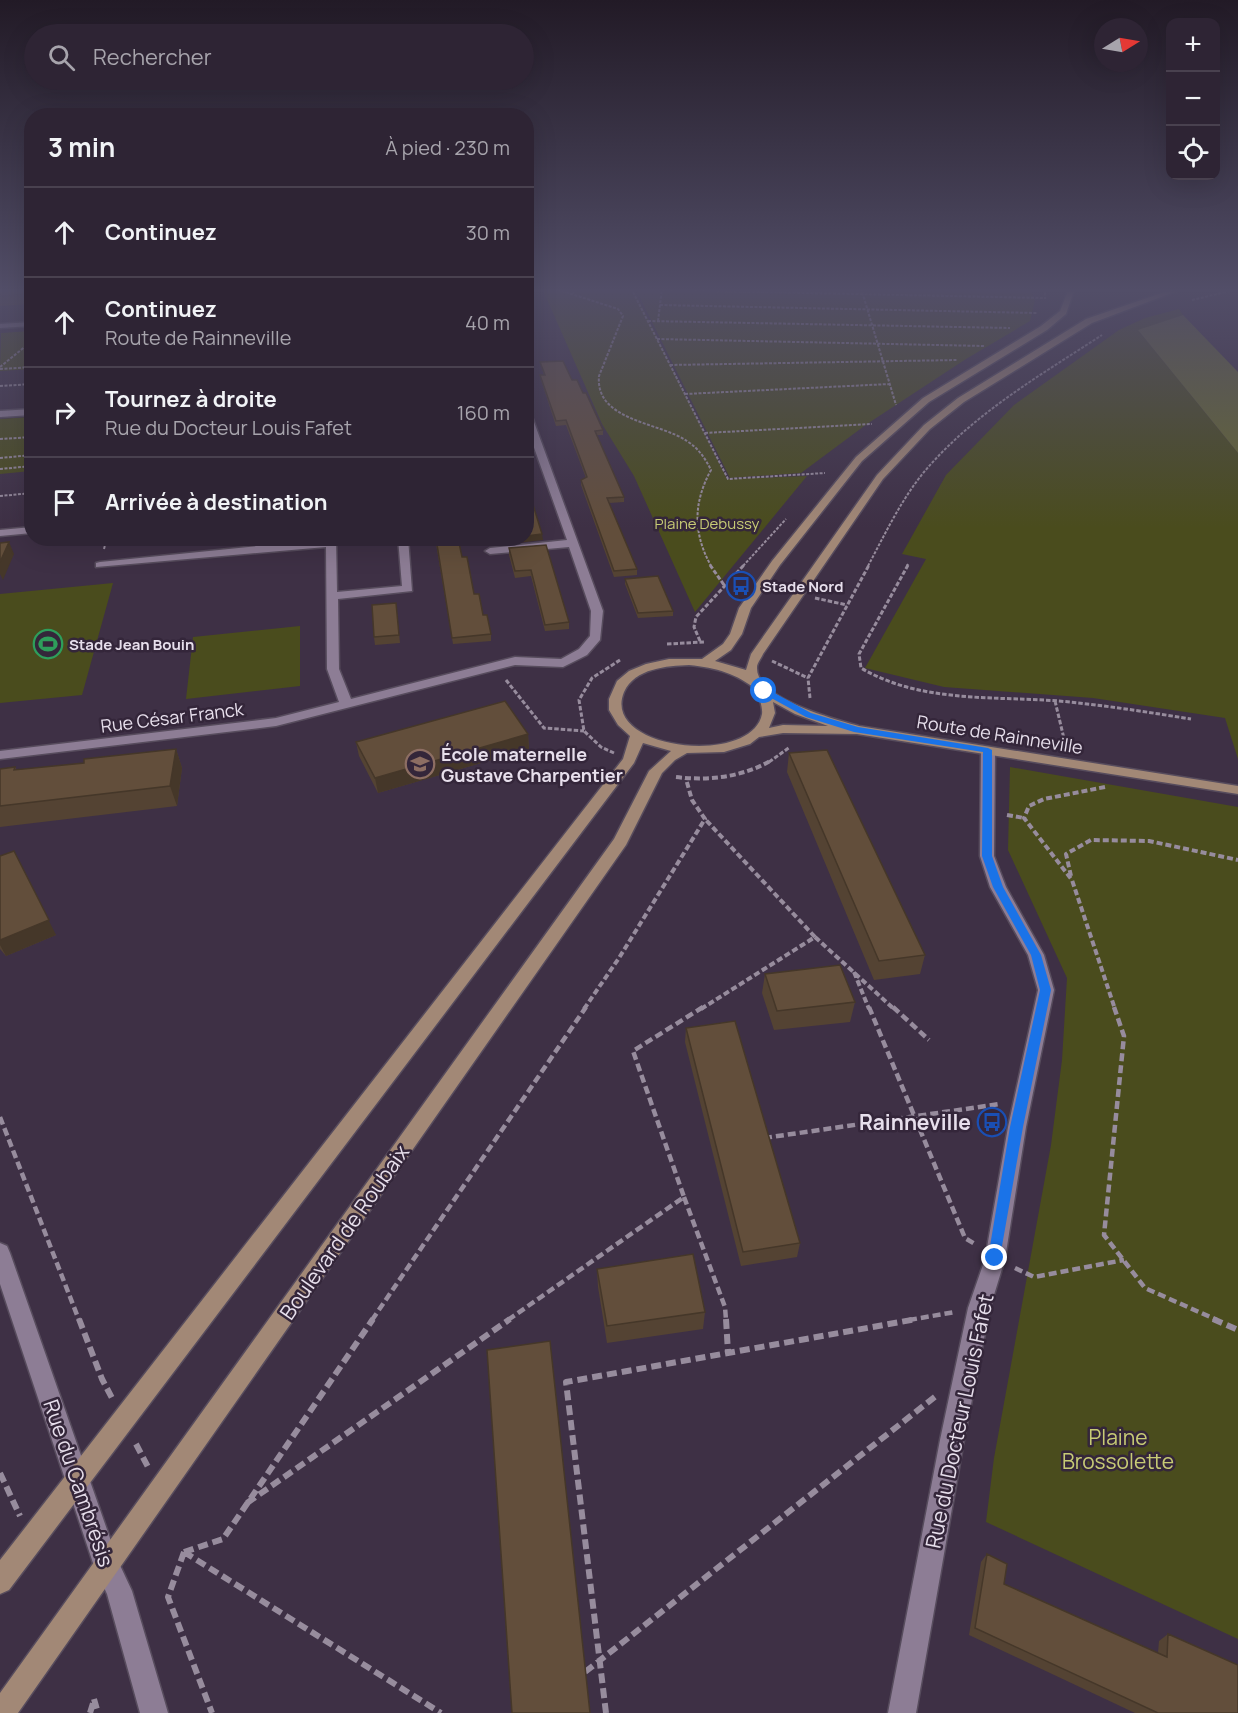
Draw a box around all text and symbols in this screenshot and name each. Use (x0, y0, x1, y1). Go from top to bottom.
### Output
north arrow (1094, 18, 1148, 72)
map controls (1166, 18, 1220, 180)
button: + (1166, 18, 1220, 72)
search box (24, 24, 534, 90)
icon: search (45, 41, 78, 74)
text: Rechercher (93, 42, 212, 72)
button: − (1166, 72, 1220, 126)
button: locate (1166, 126, 1220, 180)
text: 3 min (48, 129, 115, 165)
text: À pied · 230 m (385, 134, 510, 161)
icon: ahead (48, 216, 81, 249)
text: Continuez (105, 217, 217, 247)
text: 30 m (466, 219, 510, 246)
text: Continuez (105, 294, 217, 324)
icon: ahead (48, 306, 81, 339)
text: 40 m (465, 309, 510, 336)
text: Route de Rainneville (105, 324, 291, 351)
text: Tournez à droite (105, 384, 277, 414)
icon: right (48, 396, 81, 429)
text: 160 m (457, 399, 510, 426)
text: Rue du Docteur Louis Fafet (105, 414, 352, 441)
icon: arrive (48, 486, 81, 519)
text: Arrivée à destination (105, 487, 328, 517)
park label: Plaine Debussy (654, 513, 760, 534)
bus stop icon: Stade Nord (725, 570, 757, 602)
place label: Stade Nord (762, 576, 843, 597)
sports icon: Stade Jean Bouin (32, 628, 64, 660)
place label: Stade Jean Bouin (69, 634, 194, 655)
route start (750, 677, 776, 703)
street label: Rue César Franck (99, 696, 246, 738)
street label: Route de Rainneville (915, 709, 1085, 759)
place label: École maternelle Gustave Charpentier (441, 742, 623, 787)
school or university icon: École maternelle Gustave Charpentier (404, 748, 436, 780)
bus stop icon: Rainneville (976, 1106, 1008, 1138)
place label: Rainneville (859, 1108, 971, 1136)
street label: Boulevard de Roubaix (273, 1139, 415, 1325)
route end (981, 1244, 1007, 1270)
street label: Rue du Docteur Louis Fafet (918, 1291, 1000, 1551)
street label: Rue du Cambrésis (37, 1396, 121, 1570)
park label: Plaine Brossolette (1062, 1423, 1174, 1475)

